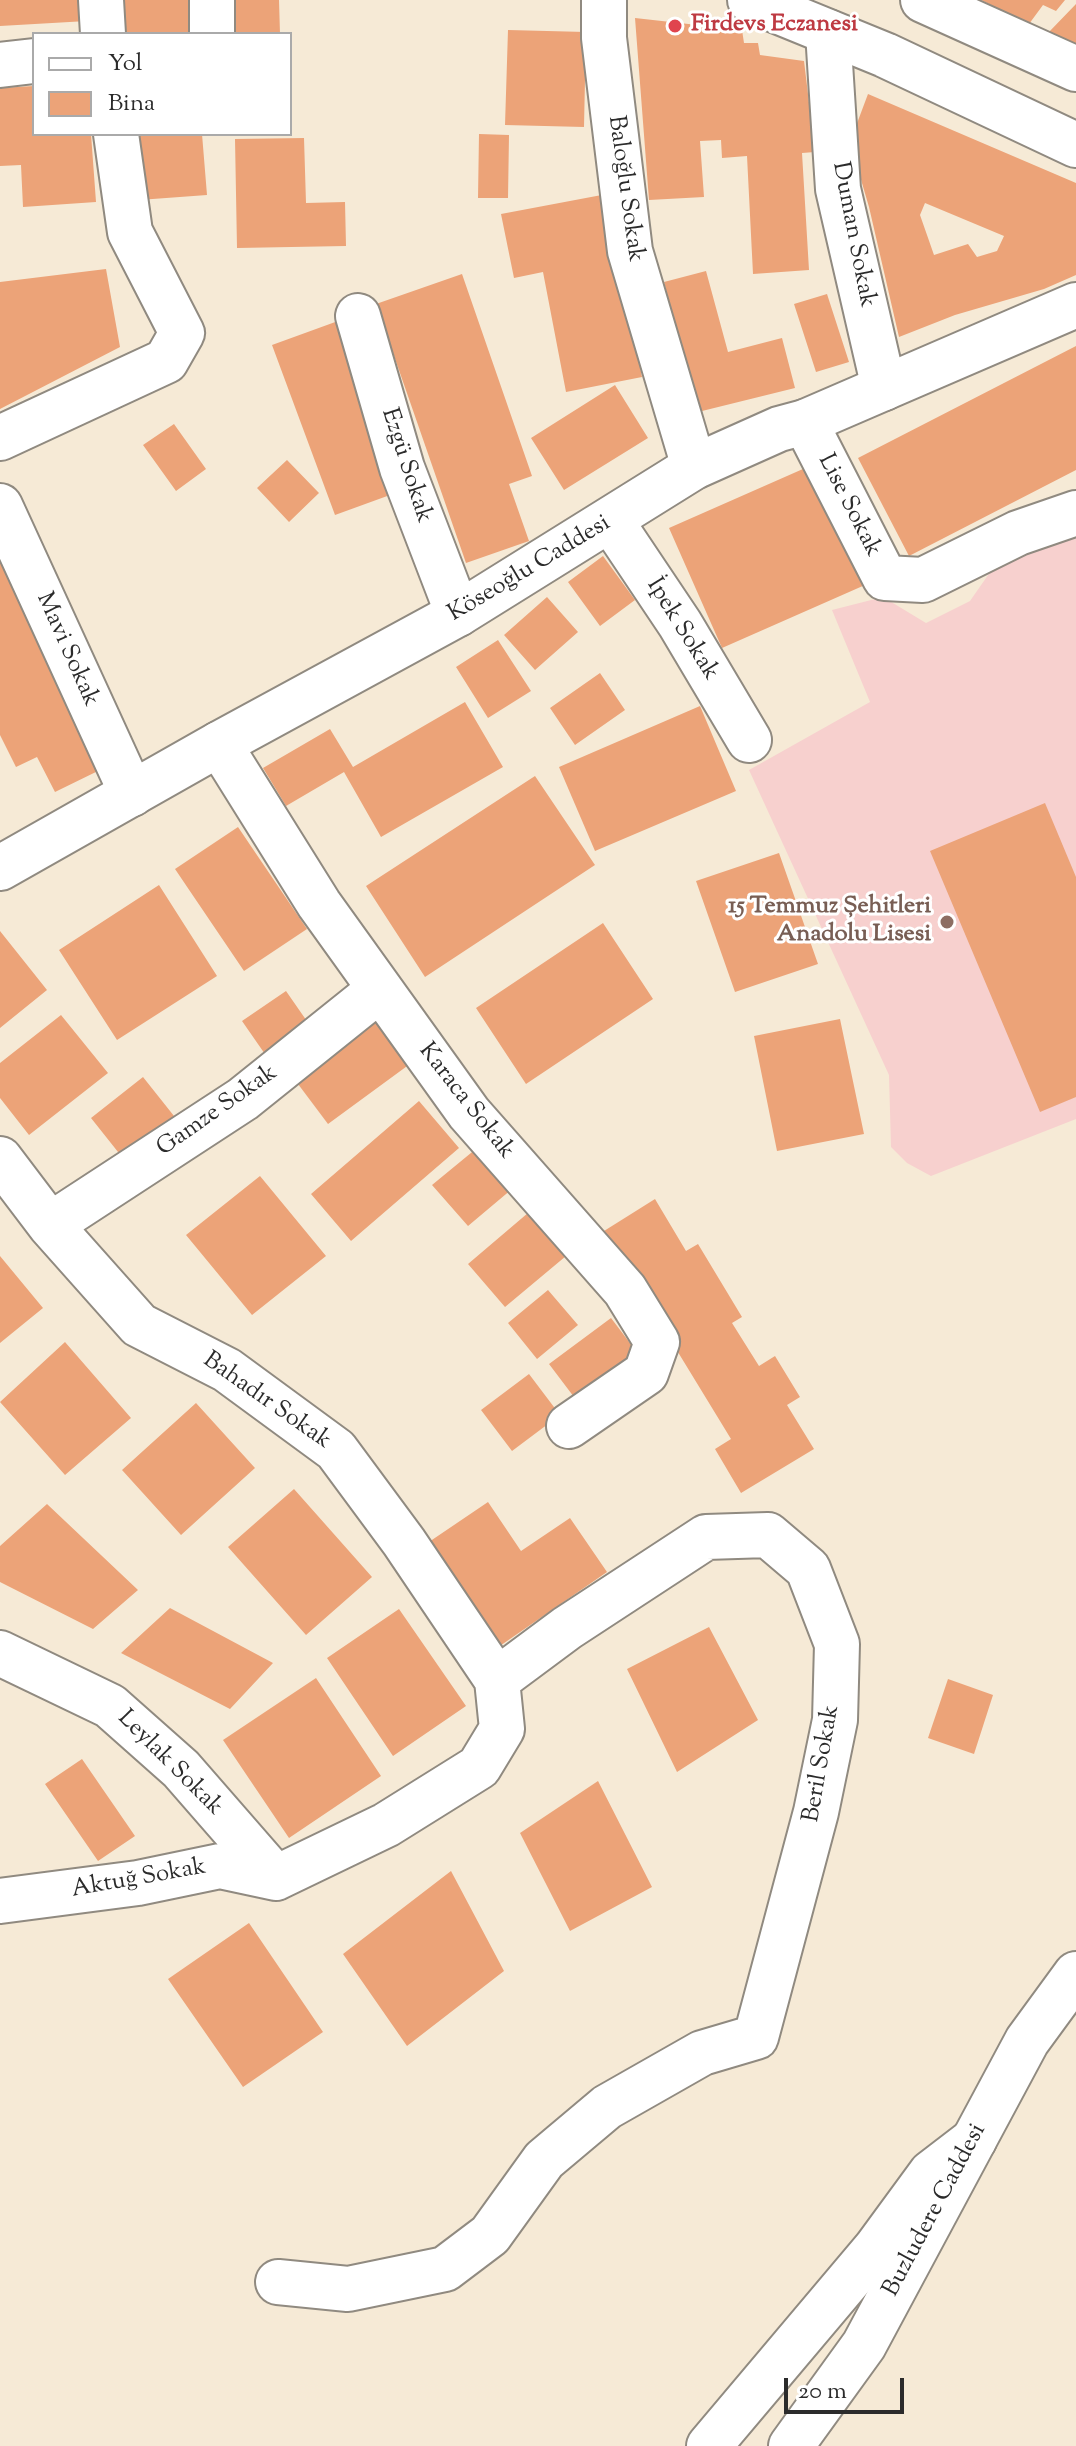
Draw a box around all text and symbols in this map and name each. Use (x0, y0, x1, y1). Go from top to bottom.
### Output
place label: Firdevs Eczanesi (691, 12, 858, 40)
marker: Firdevs Eczanesi (666, 17, 684, 35)
legend (32, 32, 292, 136)
text: Yol (108, 47, 142, 81)
text: Bina (108, 87, 155, 121)
street label: Baloğlu Sokak (599, 114, 649, 264)
street label: Duman Sokak (824, 160, 880, 310)
street label: Ezgü Sokak (373, 405, 437, 527)
street label: Lise Sokak (810, 450, 886, 562)
street label: Köseoğlu Caddesi (444, 510, 616, 630)
street label: İpek Sokak (638, 574, 724, 686)
street label: Mavi Sokak (28, 589, 104, 711)
place label: 15 Temmuz Şehitleri Anadolu Lisesi (728, 894, 931, 950)
marker: 15 Temmuz Şehitleri Anadolu Lisesi (938, 913, 956, 931)
street label: Karaca Sokak (411, 1038, 519, 1166)
street label: Gamze Sokak (152, 1060, 284, 1164)
street label: Bahadır Sokak (196, 1347, 336, 1457)
street label: Beril Sokak (799, 1703, 847, 1825)
street label: Leylak Sokak (110, 1705, 228, 1823)
street label: Aktuğ Sokak (70, 1854, 208, 1906)
street label: Buzludere Caddesi (878, 2120, 994, 2302)
scale bar (788, 2362, 908, 2412)
text: 20 m (798, 2375, 847, 2409)

